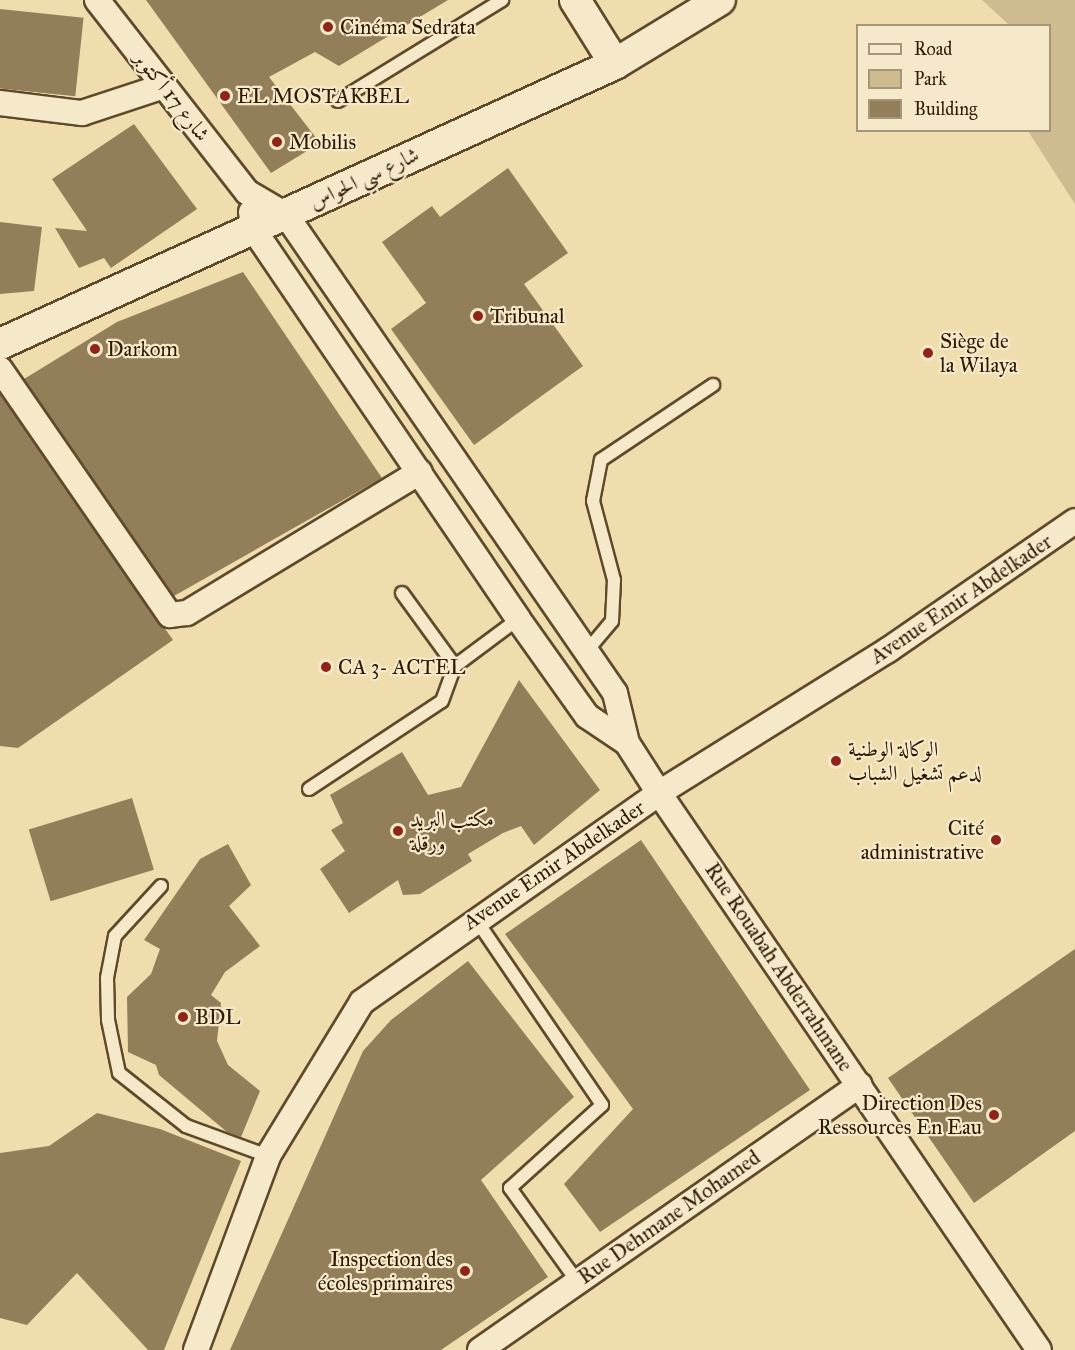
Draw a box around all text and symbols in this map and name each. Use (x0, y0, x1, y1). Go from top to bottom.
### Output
place label: Cinéma Sedrata (340, 14, 476, 40)
marker: Cinéma Sedrata (321, 20, 335, 34)
legend (856, 24, 1051, 132)
text: Road (914, 38, 952, 60)
street label: شارع 17 أكتوبر (129, 46, 215, 146)
text: Park (914, 68, 947, 90)
place label: EL MOSTAKBEL (237, 83, 409, 109)
marker: EL MOSTAKBEL (218, 89, 232, 103)
text: Building (914, 98, 977, 120)
place label: Mobilis (289, 129, 356, 155)
marker: Mobilis (270, 135, 284, 149)
street label: شارع سي الحواس (305, 142, 423, 214)
place label: Tribunal (490, 303, 565, 329)
marker: Tribunal (471, 309, 485, 323)
place label: Siège de la Wilaya (940, 328, 1018, 378)
place label: Darkom (107, 336, 178, 362)
marker: Darkom (88, 342, 102, 356)
marker: Siège de la Wilaya (921, 346, 935, 360)
street label: Avenue Emir Abdelkader (865, 529, 1057, 669)
place label: CA 3- ACTEL (338, 654, 465, 680)
marker: CA 3- ACTEL (319, 660, 333, 674)
place label: الوكالة الوطنية لدعم تشغيل الشباب (848, 736, 982, 786)
marker: الوكالة الوطنية لدعم تشغيل الشباب (829, 754, 843, 768)
street label: Avenue Emir Abdelkader (458, 795, 650, 935)
place label: مكتب البريد ورقلة (410, 806, 494, 856)
place label: Cité administrative (861, 815, 984, 865)
marker: مكتب البريد ورقلة (391, 824, 405, 838)
marker: Cité administrative (989, 833, 1003, 847)
street label: Rue Rouabah Abderrahmane (700, 858, 858, 1076)
place label: BDL (195, 1004, 241, 1030)
marker: BDL (176, 1010, 190, 1024)
place label: Direction Des Ressources En Eau (818, 1090, 982, 1140)
marker: Direction Des Ressources En Eau (987, 1108, 1001, 1122)
street label: Rue Dehmane Mohamed (573, 1145, 765, 1289)
place label: Inspection des écoles primaires (318, 1246, 453, 1296)
marker: Inspection des écoles primaires (458, 1264, 472, 1278)

